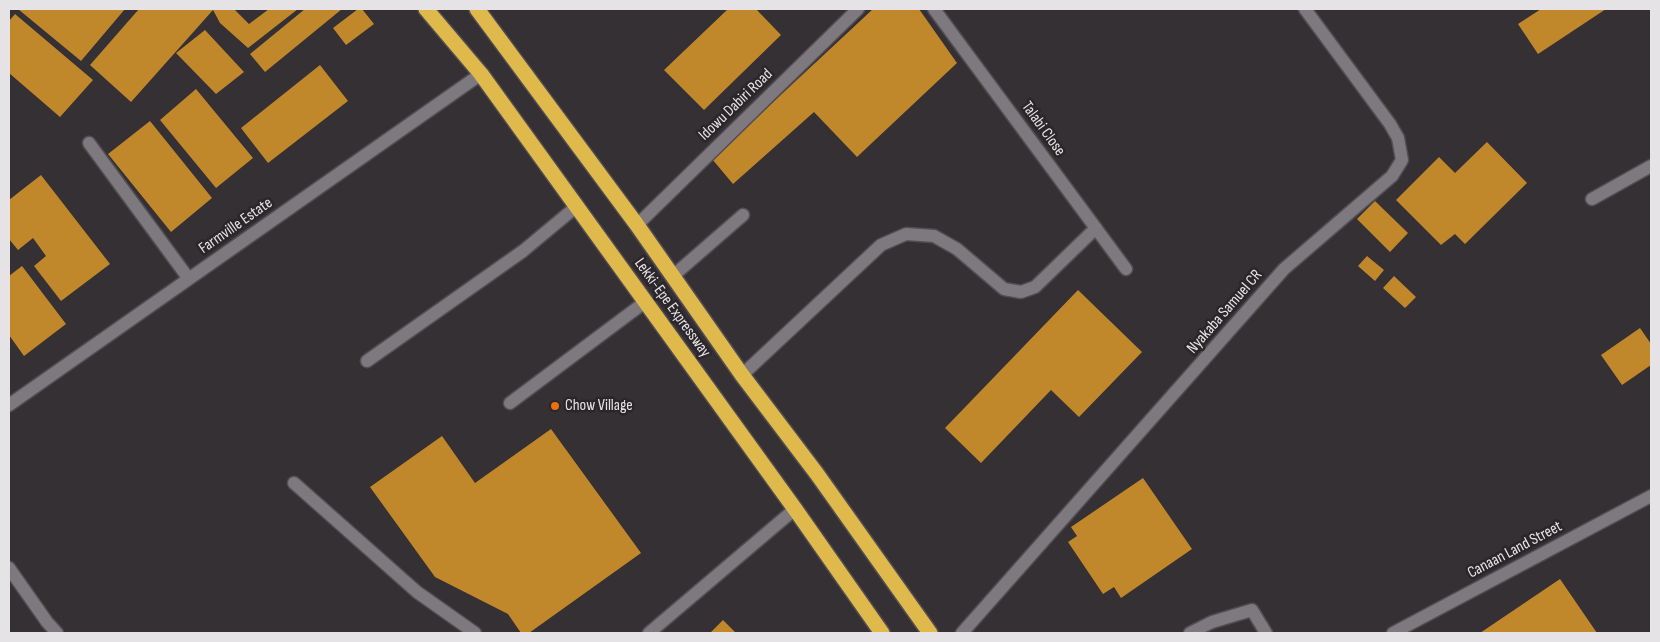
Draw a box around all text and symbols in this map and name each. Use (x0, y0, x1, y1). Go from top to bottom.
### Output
street label: Idowu Dabiri Road (695, 65, 777, 145)
street label: Talabi Close (1017, 98, 1069, 160)
street label: Farmville Estate (196, 194, 276, 258)
street label: Lekki-Epe Expressway (630, 255, 714, 361)
street label: Nyakaba Samuel CR (1183, 266, 1267, 358)
place label: Chow Village (565, 396, 633, 416)
marker: Chow Village (549, 400, 561, 412)
street label: Canaan Land Street (1465, 517, 1565, 583)

